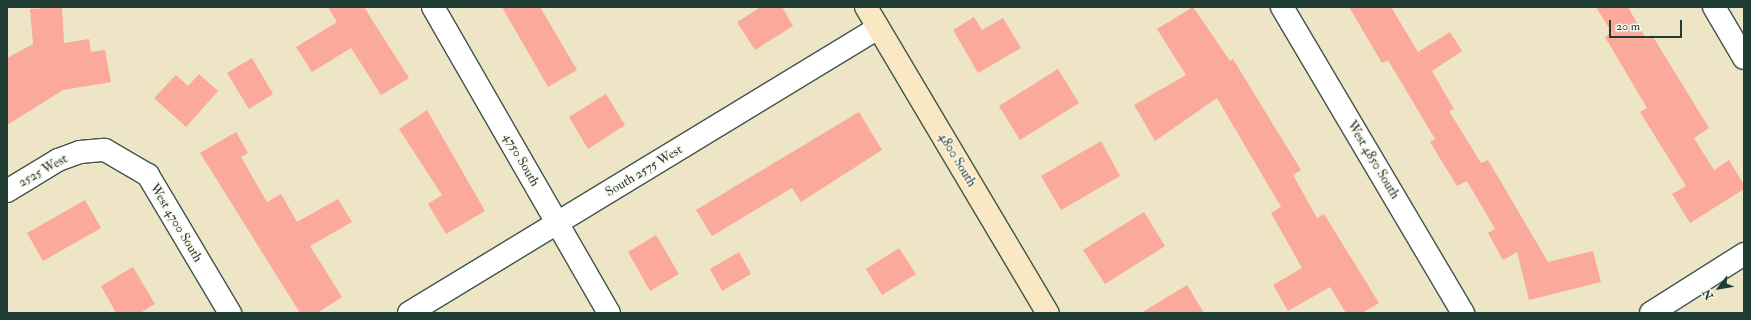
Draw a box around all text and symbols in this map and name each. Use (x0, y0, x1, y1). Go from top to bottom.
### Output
scale bar (1611, 12, 1684, 38)
text: 20 m (1616, 19, 1640, 34)
street label: West 4850 South (1344, 118, 1402, 202)
street label: 4800 South (935, 130, 979, 190)
street label: 4750 South (500, 131, 542, 189)
street label: South 2575 West (603, 142, 685, 200)
street label: 2525 West (16, 151, 70, 191)
street label: West 4700 South (146, 181, 206, 265)
north arrow (1699, 268, 1739, 308)
text: N (1700, 287, 1716, 302)

